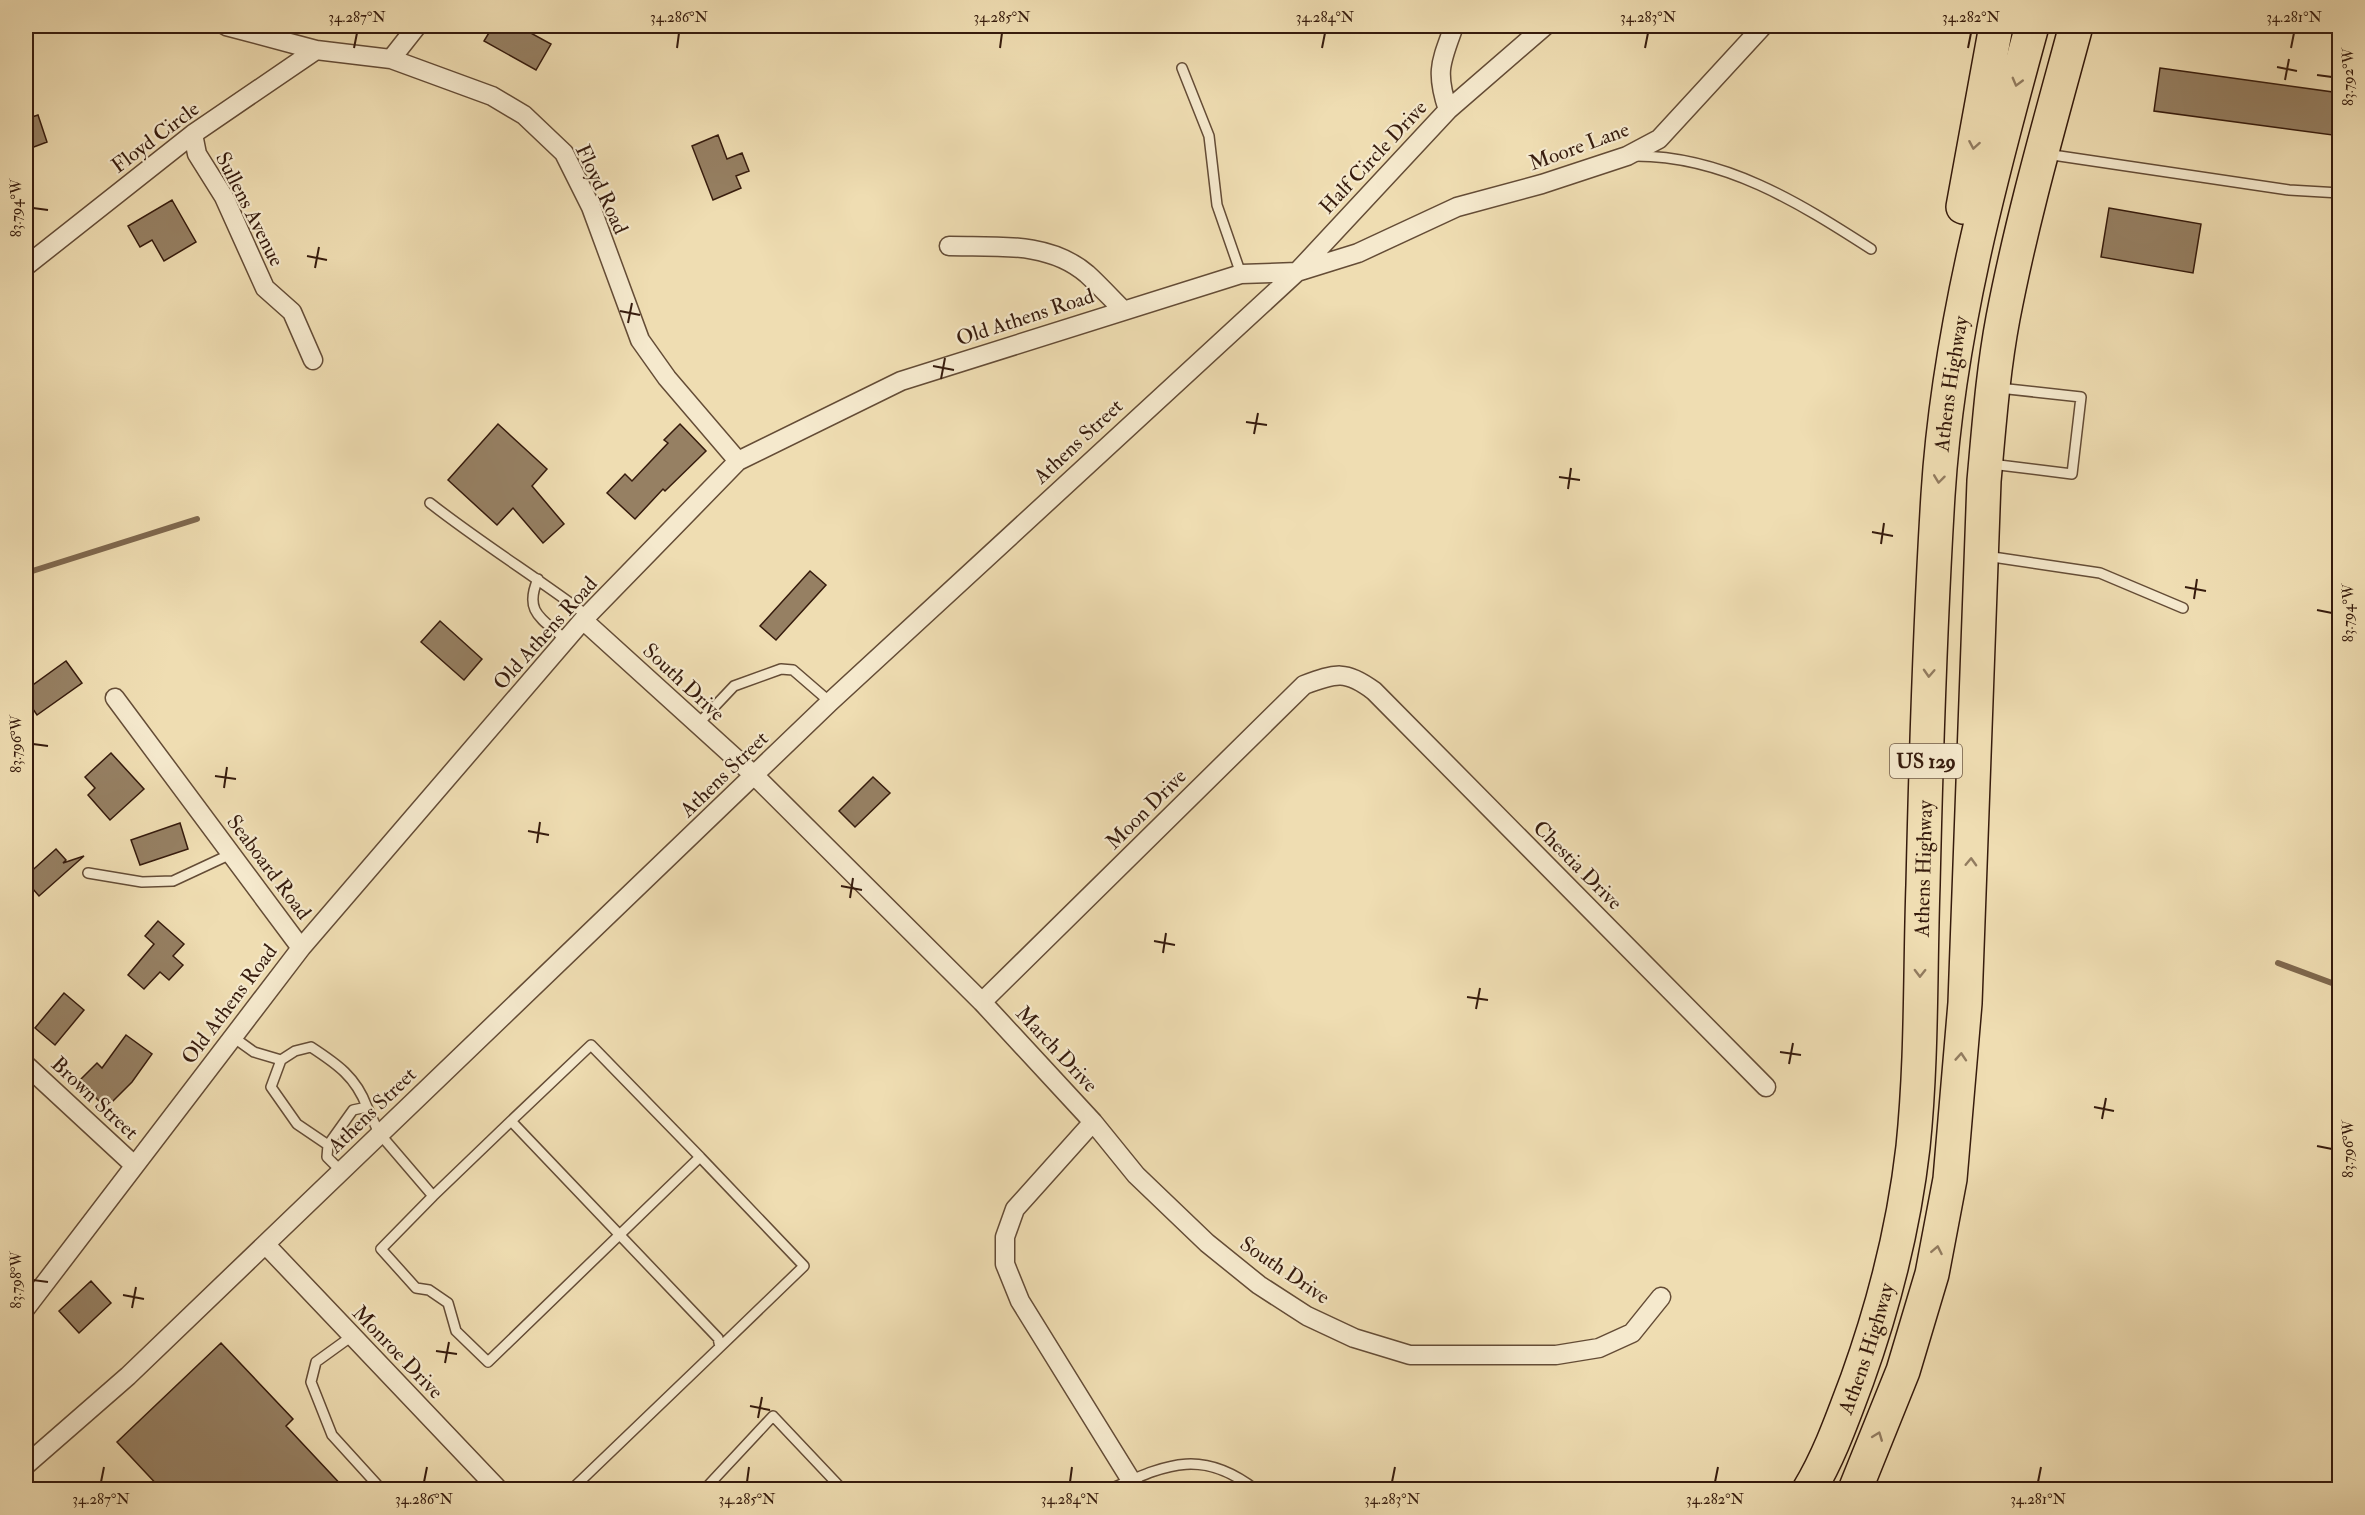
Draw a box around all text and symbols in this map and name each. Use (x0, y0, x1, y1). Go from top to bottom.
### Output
text: 34.287°N (328, 8, 386, 27)
text: 34.286°N (650, 8, 709, 27)
text: 34.285°N (974, 8, 1031, 27)
text: 34.284°N (1296, 8, 1355, 27)
text: 34.283°N (1620, 8, 1677, 27)
text: 34.282°N (1942, 8, 2001, 27)
text: 34.281°N (2266, 8, 2322, 27)
text: 83.792°W (2339, 47, 2358, 106)
one-way arrow (2012, 76, 2024, 87)
street label: Floyd Circle (106, 95, 205, 179)
street label: Half Circle Drive (1314, 95, 1433, 220)
street label: Moore Lane (1525, 116, 1633, 177)
street label: Floyd Road (569, 140, 634, 239)
one-way arrow (1969, 140, 1981, 150)
street label: Sullens Avenue (209, 147, 290, 271)
text: 83.794°W (7, 178, 26, 237)
street label: Old Athens Road (953, 282, 1098, 352)
street label: Athens Highway (1928, 313, 1975, 454)
street label: Athens Street (1027, 393, 1129, 490)
one-way arrow (1933, 474, 1946, 483)
street label: Old Athens Road (487, 571, 604, 696)
text: 83.794°W (2339, 583, 2358, 642)
street label: South Drive (637, 637, 731, 727)
one-way arrow (1922, 669, 1935, 678)
text: 83.796°W (7, 714, 26, 773)
street label: Athens Street (674, 725, 775, 824)
road number: US 129 (1890, 744, 1962, 778)
street label: Moon Drive (1100, 763, 1193, 855)
street label: Athens Highway (1909, 799, 1939, 938)
street label: Seaboard Road (220, 809, 317, 926)
street label: Chestia Drive (1527, 815, 1628, 916)
one-way arrow (1965, 858, 1977, 867)
street label: Old Athens Road (175, 938, 284, 1070)
one-way arrow (1914, 969, 1927, 978)
street label: March Drive (1010, 1000, 1104, 1098)
street label: Brown Street (45, 1051, 144, 1146)
one-way arrow (1955, 1052, 1968, 1061)
street label: Athens Street (322, 1061, 423, 1160)
text: 83.796°W (2339, 1119, 2358, 1178)
street label: South Drive (1235, 1230, 1335, 1310)
one-way arrow (1930, 1245, 1943, 1255)
text: 83.798°W (7, 1251, 26, 1309)
street label: Athens Highway (1832, 1279, 1901, 1419)
street label: Monroe Drive (346, 1300, 449, 1405)
one-way arrow (1871, 1431, 1883, 1442)
text: 34.287°N (72, 1490, 130, 1509)
text: 34.286°N (395, 1490, 454, 1509)
text: 34.285°N (719, 1490, 776, 1509)
text: 34.284°N (1041, 1490, 1100, 1509)
text: 34.283°N (1364, 1490, 1421, 1509)
text: 34.282°N (1686, 1490, 1745, 1509)
text: 34.281°N (2010, 1490, 2066, 1509)

